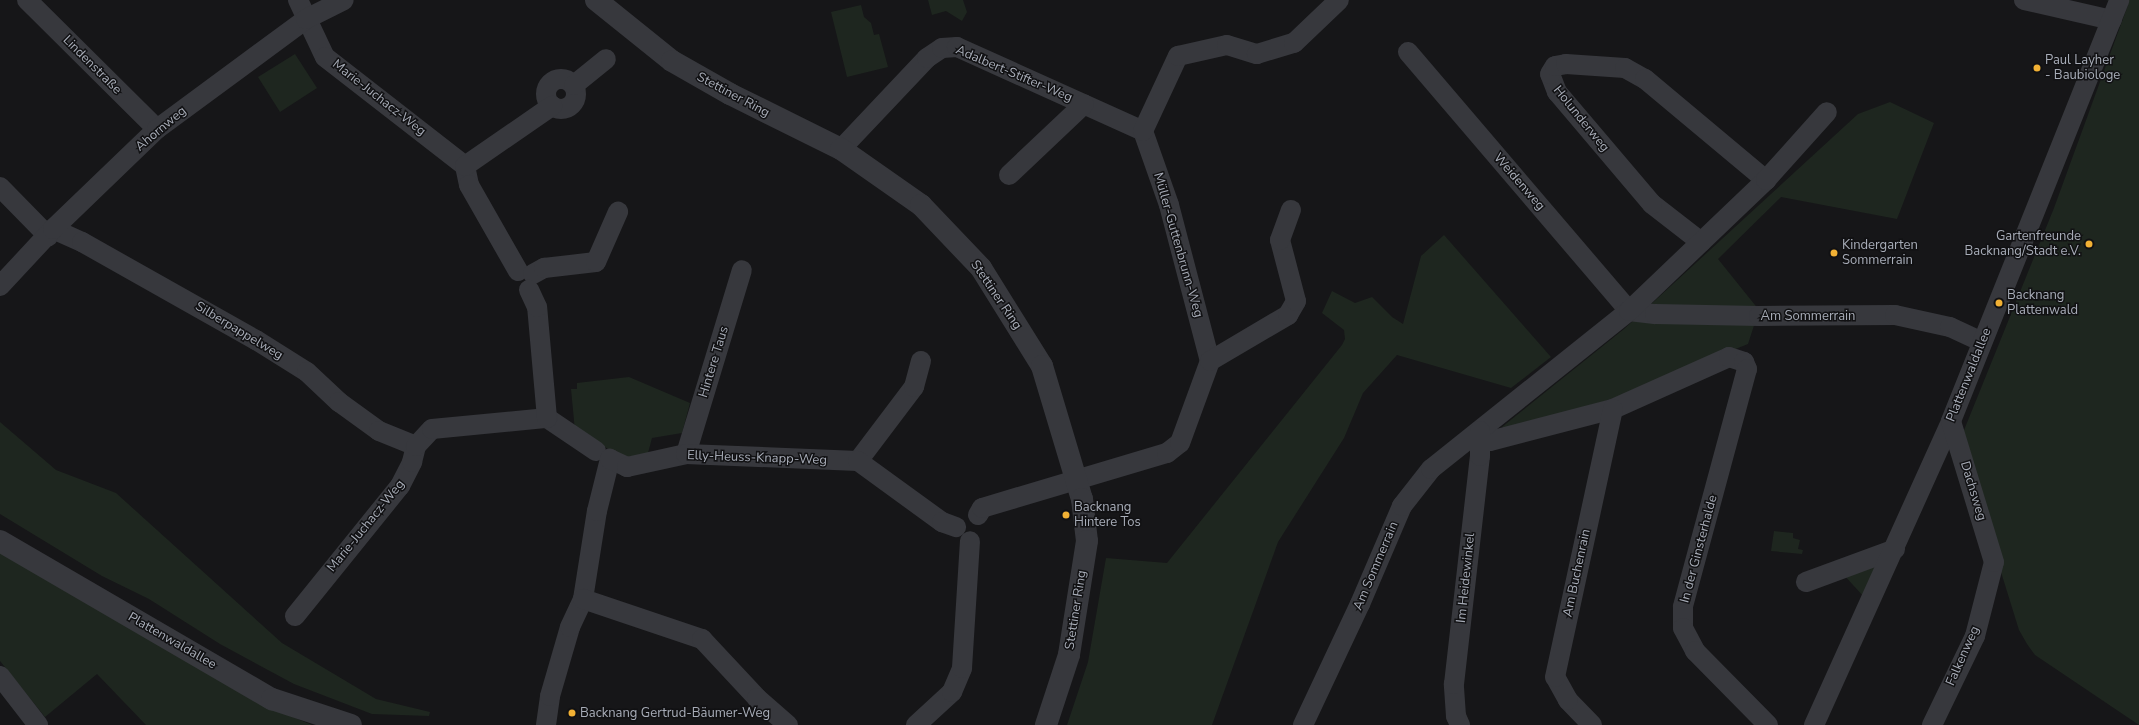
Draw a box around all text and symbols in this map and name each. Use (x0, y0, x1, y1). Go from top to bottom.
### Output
street label: Lindenstraße (59, 32, 125, 98)
street label: Adalbert-Stifter-Weg (953, 42, 1075, 106)
place label: Paul Layher - Baubiologe (2045, 53, 2120, 84)
street label: Marie-Juchacz-Weg (329, 57, 429, 139)
marker: Paul Layher - Baubiologe (2032, 63, 2042, 73)
street label: Stettiner Ring (694, 69, 772, 121)
street label: Holunderweg (1550, 83, 1612, 155)
street label: Ahornweg (132, 103, 190, 155)
street label: Weidenweg (1490, 150, 1548, 214)
street label: Müller-Guttenbrunn-Weg (1150, 171, 1206, 319)
place label: Gartenfreunde Backnang/Stadt e.V. (1965, 229, 2081, 260)
place label: Kindergarten Sommerrain (1842, 238, 1918, 269)
marker: Gartenfreunde Backnang/Stadt e.V. (2084, 239, 2094, 249)
marker: Kindergarten Sommerrain (1829, 248, 1839, 258)
street label: Stettiner Ring (967, 257, 1025, 333)
place label: Backnang Plattenwald (2007, 288, 2078, 319)
marker: Backnang Plattenwald (1994, 298, 2004, 308)
street label: Silberpappelweg (192, 299, 286, 363)
street label: Am Sommerrain (1761, 308, 1855, 324)
street label: Hintere Taus (696, 324, 732, 400)
street label: Plattenwaldallee (1943, 326, 1995, 424)
street label: Elly-Heuss-Knapp-Weg (687, 448, 827, 468)
street label: Dachsweg (1957, 459, 1989, 523)
street label: Marie-Juchacz-Weg (324, 477, 408, 575)
street label: In der Ginsterhalde (1677, 493, 1721, 605)
place label: Backnang Hintere Tos (1074, 500, 1141, 531)
marker: Backnang Hintere Tos (1061, 510, 1071, 520)
street label: Am Sommerrain (1350, 519, 1402, 613)
street label: Am Buchenrain (1560, 528, 1594, 618)
street label: Im Heidewinkel (1454, 532, 1478, 624)
street label: Stettiner Ring (1062, 569, 1090, 651)
street label: Plattenwaldallee (125, 609, 219, 673)
street label: Falkenweg (1943, 624, 1983, 688)
place label: Backnang Gertrud-Bäumer-Weg (580, 705, 770, 721)
marker: Backnang Gertrud-Bäumer-Weg (567, 708, 577, 718)

